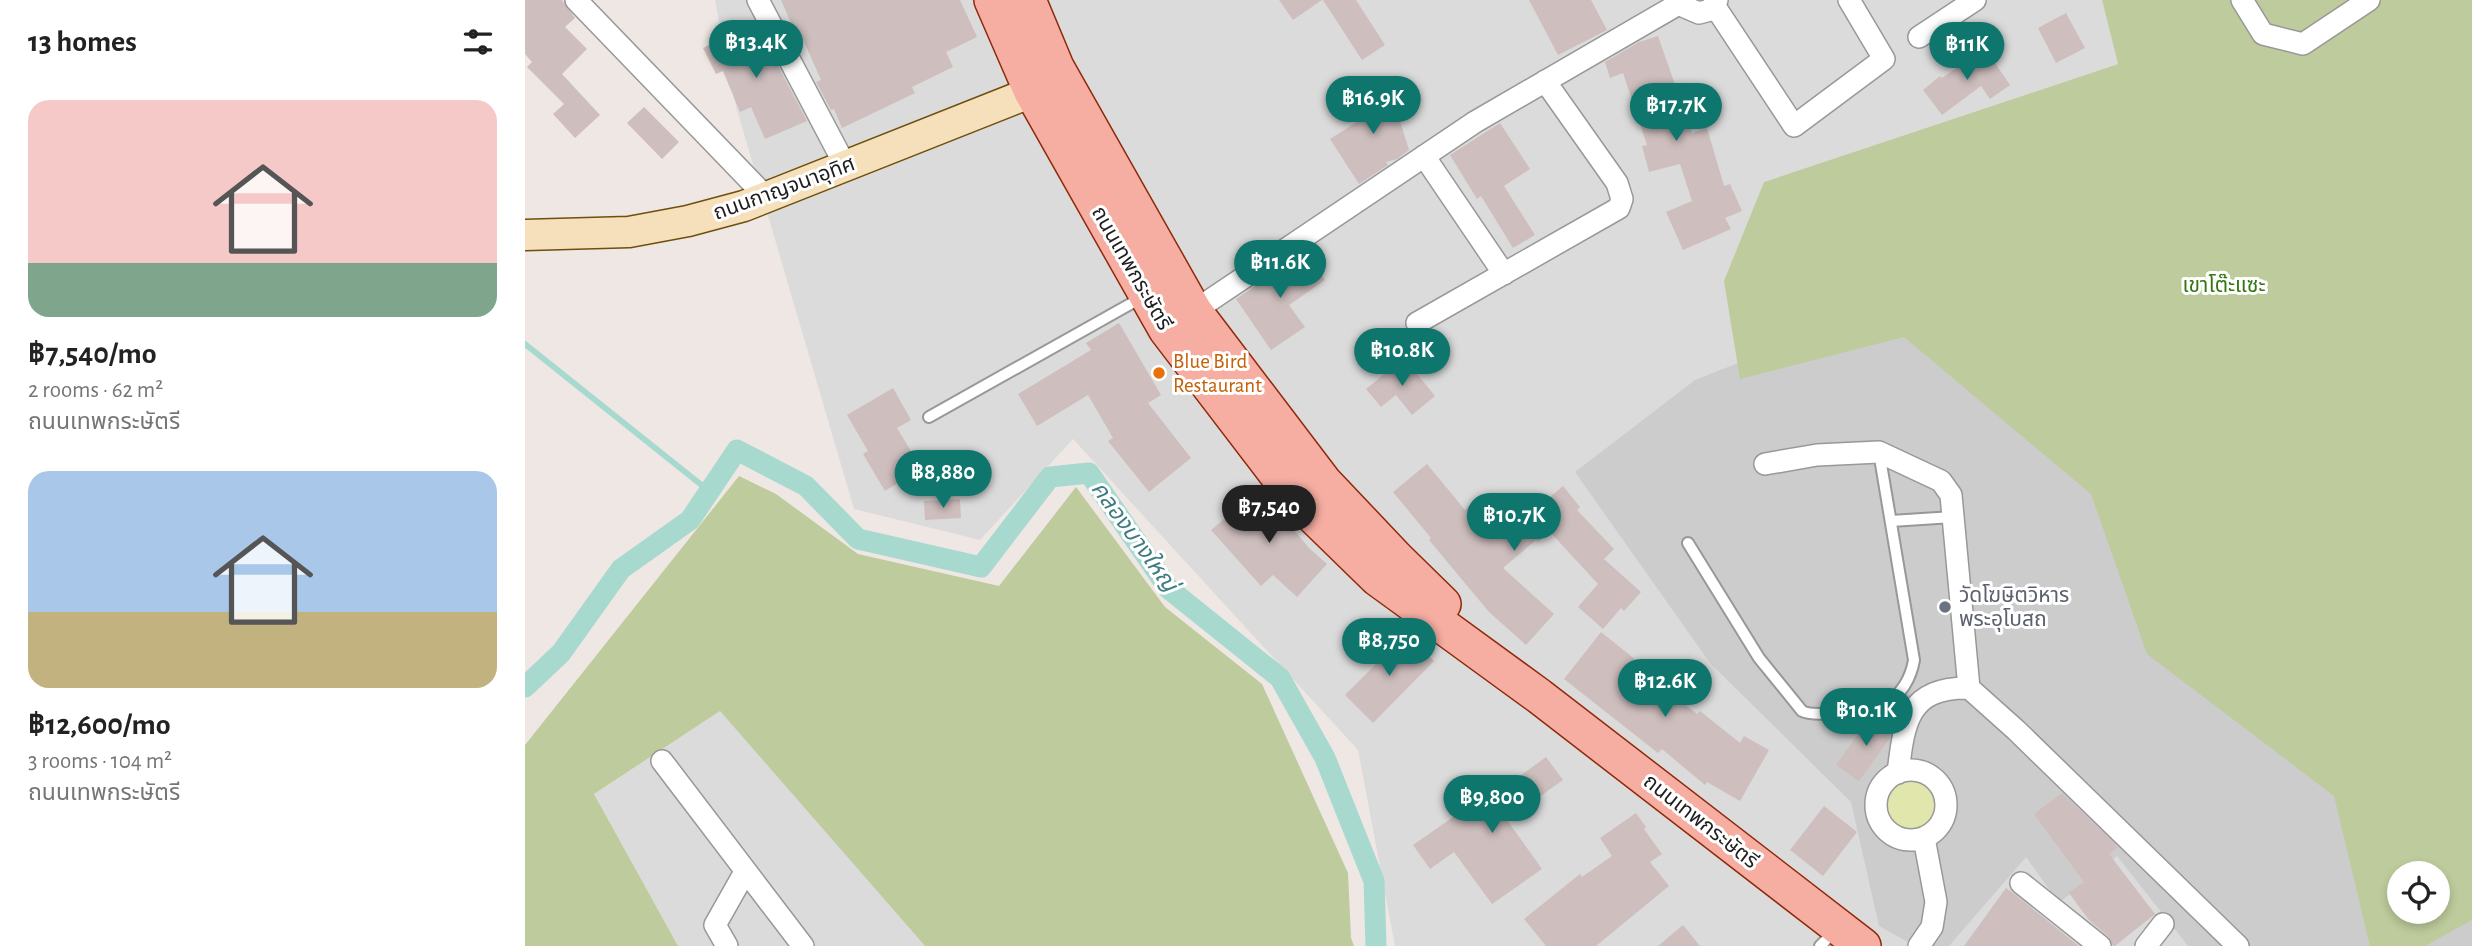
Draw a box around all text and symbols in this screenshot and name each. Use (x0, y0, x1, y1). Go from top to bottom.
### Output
pin: ฿13.4K (699, 20, 813, 80)
pin: ฿11K (1926, 22, 2008, 82)
icon: filters (459, 23, 497, 61)
text: 13 homes (28, 27, 137, 57)
text: ฿13.4K (725, 31, 787, 54)
text: ฿11K (1945, 33, 1989, 56)
pin: ฿16.9K (1316, 76, 1430, 136)
pin: ฿17.7K (1619, 83, 1733, 143)
text: ฿16.9K (1342, 87, 1404, 110)
text: ฿17.7K (1646, 94, 1706, 117)
icon: home (200, 146, 326, 272)
street label: ถนนกาญจนาอุทิศ (710, 153, 859, 226)
street label: ถนนเทพกระษัตรี (1088, 202, 1176, 334)
pin: ฿11.6K (1223, 240, 1337, 300)
text: ฿11.6K (1250, 251, 1310, 274)
park label: เขาโต๊ะแซะ (2182, 273, 2266, 296)
pin: ฿10.8K (1345, 328, 1459, 388)
text: ฿7,540/mo (28, 339, 157, 369)
text: ฿10.8K (1370, 339, 1434, 362)
place label: Blue Bird Restaurant (1173, 351, 1262, 396)
marker: Blue Bird Restaurant (1151, 365, 1167, 381)
text: 2 rooms · 62 m² (28, 379, 163, 402)
text: ถนนเทพกระษัตรี (28, 411, 180, 434)
pin: ฿8,880 (886, 450, 1000, 510)
text: ฿8,880 (911, 461, 975, 484)
water label: คลองบางใหญ่ (1086, 477, 1185, 598)
pin: ฿7,540 (1212, 486, 1326, 545)
pin: ฿10.7K (1457, 494, 1571, 553)
text: ฿7,540 (1238, 496, 1300, 519)
text: ฿10.7K (1483, 504, 1545, 527)
icon: home (200, 517, 326, 643)
place label: วัดโฆษิตวิหาร พระอุโบสถ (1959, 584, 2069, 632)
marker: วัดโฆษิตวิหาร พระอุโบสถ (1937, 599, 1953, 615)
pin: ฿8,750 (1332, 618, 1446, 678)
text: ฿8,750 (1358, 629, 1420, 652)
pin: ฿12.6K (1608, 660, 1722, 719)
text: ฿12.6K (1634, 670, 1696, 693)
pin: ฿10.1K (1809, 688, 1923, 748)
text: ฿10.1K (1836, 699, 1896, 722)
text: ฿12,600/mo (28, 710, 171, 740)
text: 3 rooms · 104 m² (28, 750, 172, 773)
street label: ถนนเทพกระษัตรี (1639, 770, 1763, 872)
pin: ฿9,800 (1435, 776, 1549, 835)
text: ถนนเทพกระษัตรี (28, 782, 180, 805)
text: ฿9,800 (1459, 786, 1525, 809)
map controls (2387, 861, 2450, 924)
button: locate (2387, 861, 2450, 924)

